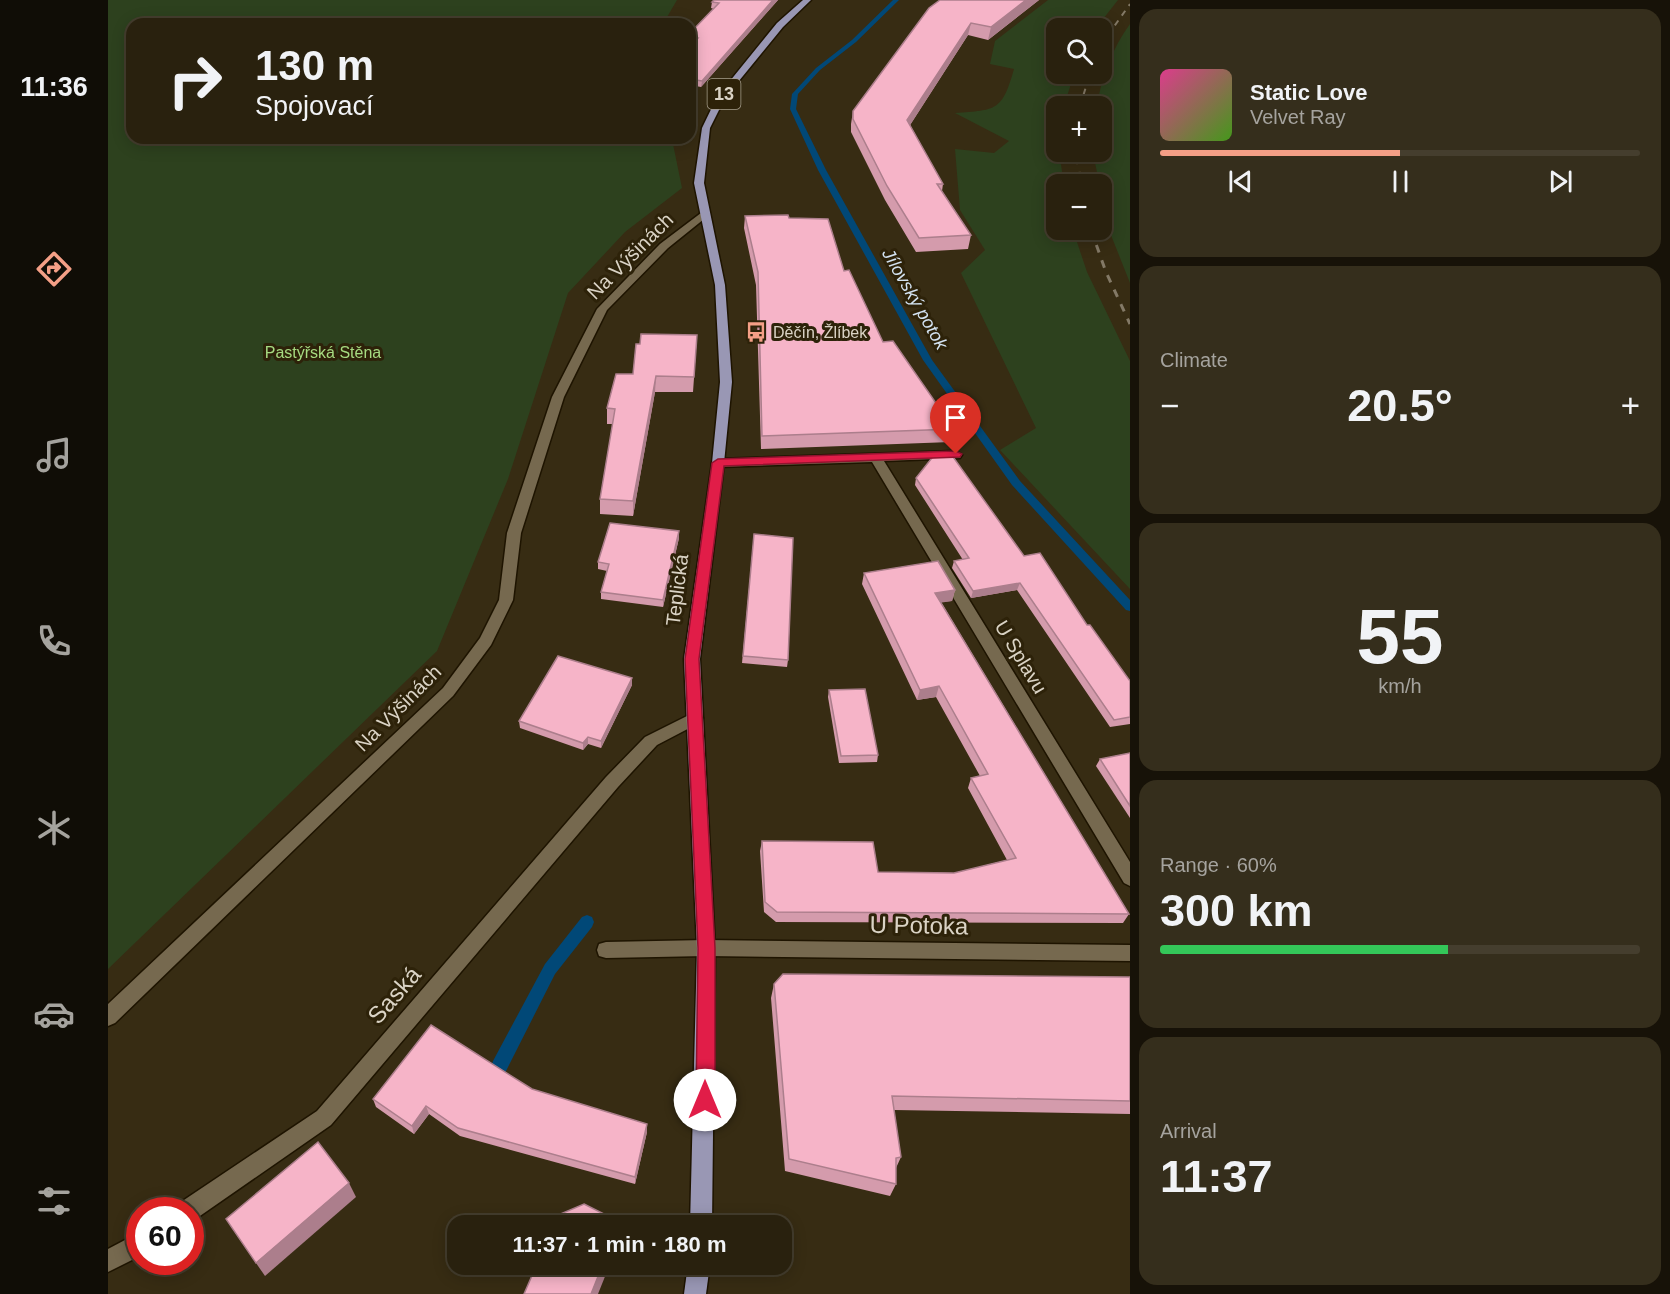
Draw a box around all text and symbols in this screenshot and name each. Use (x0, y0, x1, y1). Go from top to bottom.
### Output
map controls (1046, 18, 1112, 240)
button: search (1046, 18, 1112, 84)
icon: right (156, 42, 234, 120)
text: 130 m (255, 42, 374, 89)
text: 11:36 (20, 72, 88, 102)
road number: 13 (708, 79, 740, 109)
text: Static Love (1250, 80, 1367, 105)
text: Spojovací (255, 91, 374, 121)
button: + (1046, 96, 1112, 162)
text: Velvet Ray (1250, 106, 1346, 128)
icon: previous (1224, 165, 1257, 198)
icon: pause (1384, 165, 1417, 198)
icon: next (1544, 165, 1577, 198)
button: − (1046, 174, 1112, 240)
street label: Na Výšinách (583, 209, 677, 303)
water label: Jílovský potok (878, 244, 952, 354)
icon: directions (33, 248, 75, 290)
bus stop icon: Děčín, Žlíbek (744, 320, 768, 344)
place label: Děčín, Žlíbek (773, 323, 868, 341)
park label: Pastýřská Stěna (265, 344, 381, 361)
text: Climate (1160, 349, 1228, 371)
text: 20.5° (1347, 380, 1453, 431)
text: − (1160, 387, 1179, 424)
text: + (1621, 387, 1640, 424)
pin (930, 392, 981, 454)
icon: arrive (939, 401, 972, 434)
icon: music (33, 434, 75, 476)
street label: Teplická (662, 552, 692, 627)
text: 55 (1357, 592, 1443, 680)
street label: U Splavu (991, 617, 1051, 697)
icon: phone (33, 620, 75, 662)
street label: Na Výšinách (351, 661, 445, 755)
text: km/h (1378, 675, 1422, 697)
icon: climate (33, 807, 75, 849)
text: Range · 60% (1160, 854, 1277, 876)
text: 300 km (1160, 885, 1313, 936)
street label: U Potoka (869, 911, 969, 939)
street label: Saská (362, 960, 426, 1029)
icon: car (33, 993, 75, 1035)
position arrow (673, 1068, 737, 1132)
text: Arrival (1160, 1120, 1217, 1142)
text: 11:37 (1160, 1151, 1273, 1202)
icon: filters (33, 1180, 75, 1222)
speed limit sign: 60 (126, 1197, 204, 1275)
text: 11:37 · 1 min · 180 m (513, 1232, 727, 1257)

